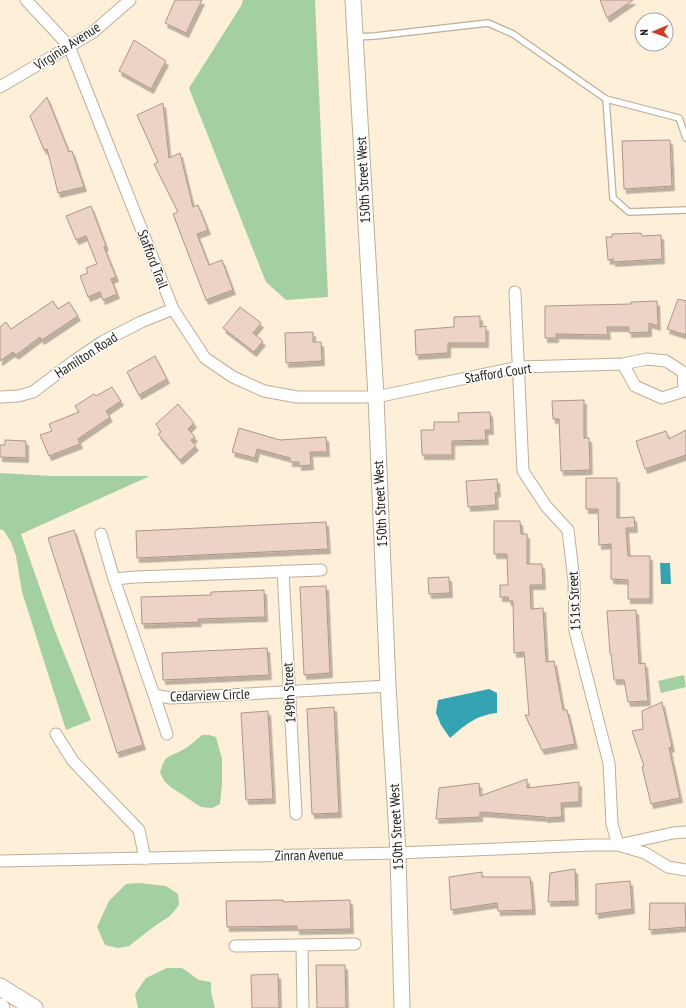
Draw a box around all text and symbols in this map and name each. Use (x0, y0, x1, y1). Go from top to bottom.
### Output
north arrow (634, 12, 674, 52)
street label: Virginia Avenue (30, 18, 104, 75)
text: N (637, 29, 651, 36)
street label: 150th Street West (352, 136, 374, 224)
street label: Stafford Trail (134, 227, 173, 292)
street label: Hamilton Road (51, 328, 121, 382)
street label: Stafford Court (463, 359, 533, 387)
street label: 150th Street West (369, 460, 391, 548)
street label: 151st Street (563, 571, 585, 631)
street label: 149th Street (278, 662, 300, 724)
street label: Cedarview Circle (170, 685, 250, 705)
street label: 150th Street West (385, 783, 407, 871)
street label: Zinran Avenue (274, 845, 344, 865)

